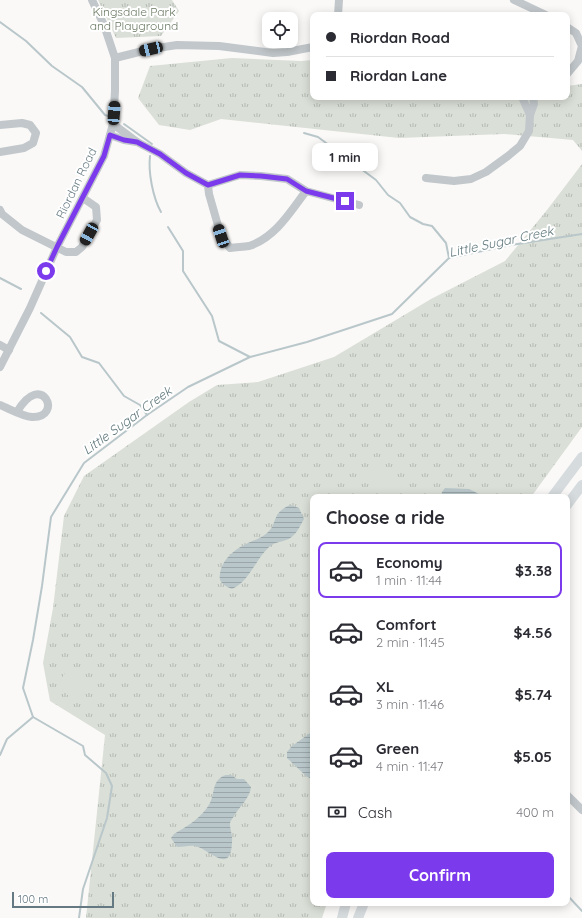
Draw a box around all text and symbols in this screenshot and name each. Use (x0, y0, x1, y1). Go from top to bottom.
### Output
park label: Kingsdale Park and Playground (90, 4, 178, 33)
map controls (262, 12, 298, 48)
button: locate (262, 12, 298, 48)
text: Riordan Road (350, 28, 450, 47)
car (138, 40, 164, 58)
text: Riordan Lane (350, 66, 447, 85)
car (107, 101, 121, 125)
callout: 1 min (312, 143, 378, 171)
street label: Riordan Road (52, 145, 100, 221)
text: 1 min (329, 149, 361, 165)
route end (336, 192, 354, 210)
car (78, 221, 100, 247)
water label: Little Sugar Creek (447, 222, 556, 260)
car (212, 223, 230, 249)
route start (37, 262, 55, 280)
water label: Little Sugar Creek (79, 382, 175, 458)
text: Choose a ride (326, 506, 445, 529)
icon: car (328, 552, 364, 588)
text: Economy (376, 553, 443, 572)
text: $3.38 (515, 561, 552, 580)
text: 1 min · 11:44 (376, 572, 442, 588)
icon: car (328, 614, 364, 650)
text: Comfort (376, 615, 437, 634)
text: $4.56 (514, 623, 552, 642)
text: 2 min · 11:45 (376, 634, 445, 650)
icon: car (328, 676, 364, 712)
text: XL (376, 677, 394, 696)
text: $5.74 (515, 685, 552, 704)
text: 3 min · 11:46 (376, 696, 444, 712)
icon: car (328, 738, 364, 774)
text: Green (376, 739, 419, 758)
text: $5.05 (513, 747, 552, 766)
text: 4 min · 11:47 (376, 758, 443, 774)
icon: cash (326, 801, 348, 823)
text: Cash (358, 803, 392, 822)
text: 400 m (516, 804, 554, 820)
button: Confirm (326, 852, 554, 898)
scale bar (12, 890, 114, 909)
text: 100 m (18, 892, 48, 906)

